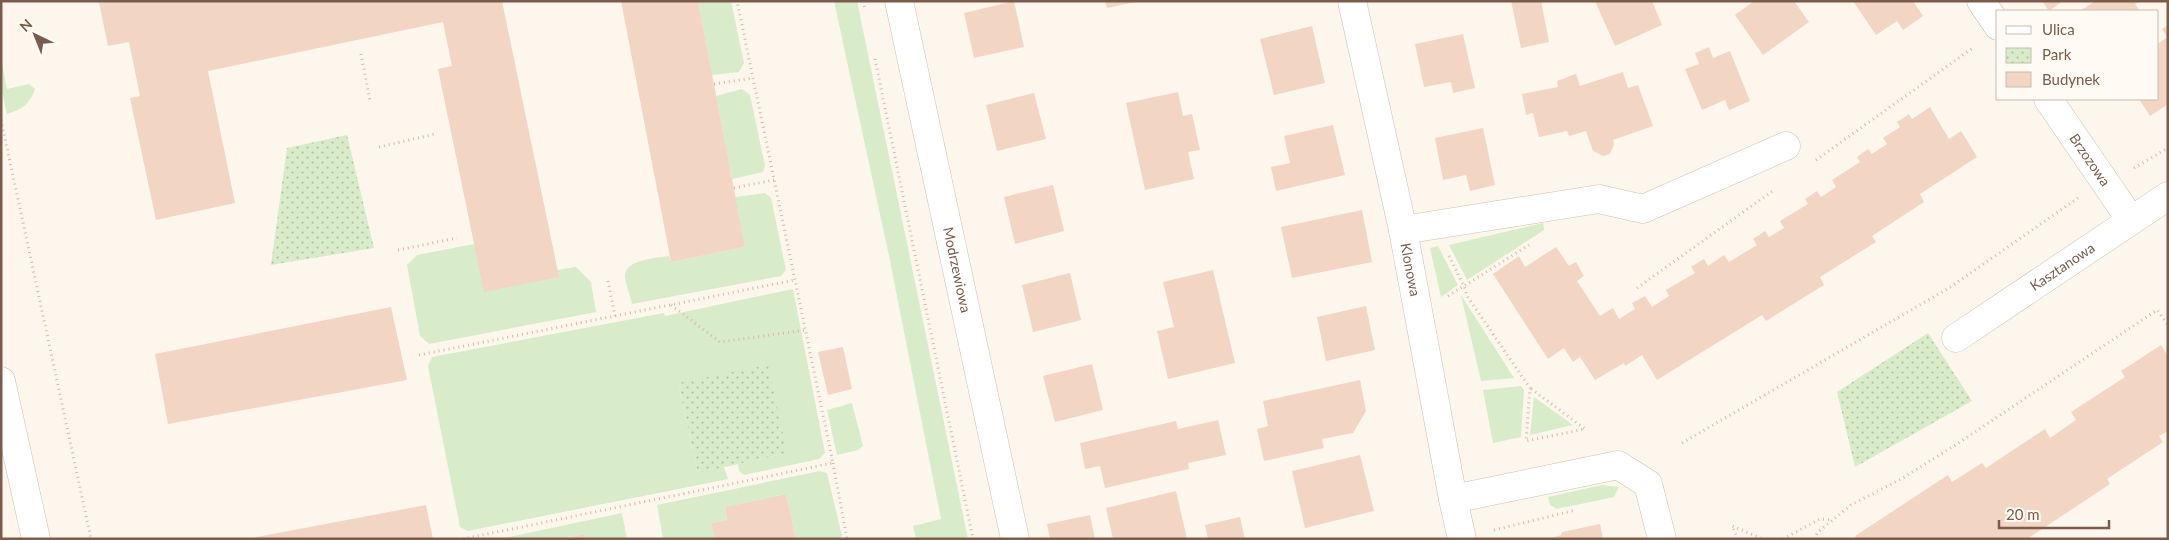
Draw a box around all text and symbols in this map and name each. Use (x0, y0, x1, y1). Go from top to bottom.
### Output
north arrow (10, 10, 60, 60)
legend (1996, 10, 2159, 100)
text: N (16, 15, 36, 35)
text: Ulica (2042, 20, 2075, 38)
text: Park (2042, 45, 2072, 63)
text: Budynek (2042, 70, 2100, 88)
street label: Brzozowa (2066, 130, 2114, 189)
street label: Modrzewiowa (940, 225, 975, 314)
street label: Kasztanowa (2027, 239, 2098, 294)
street label: Klonowa (1398, 241, 1424, 298)
scale bar (1999, 498, 2109, 530)
text: 20 m (2006, 505, 2040, 523)

